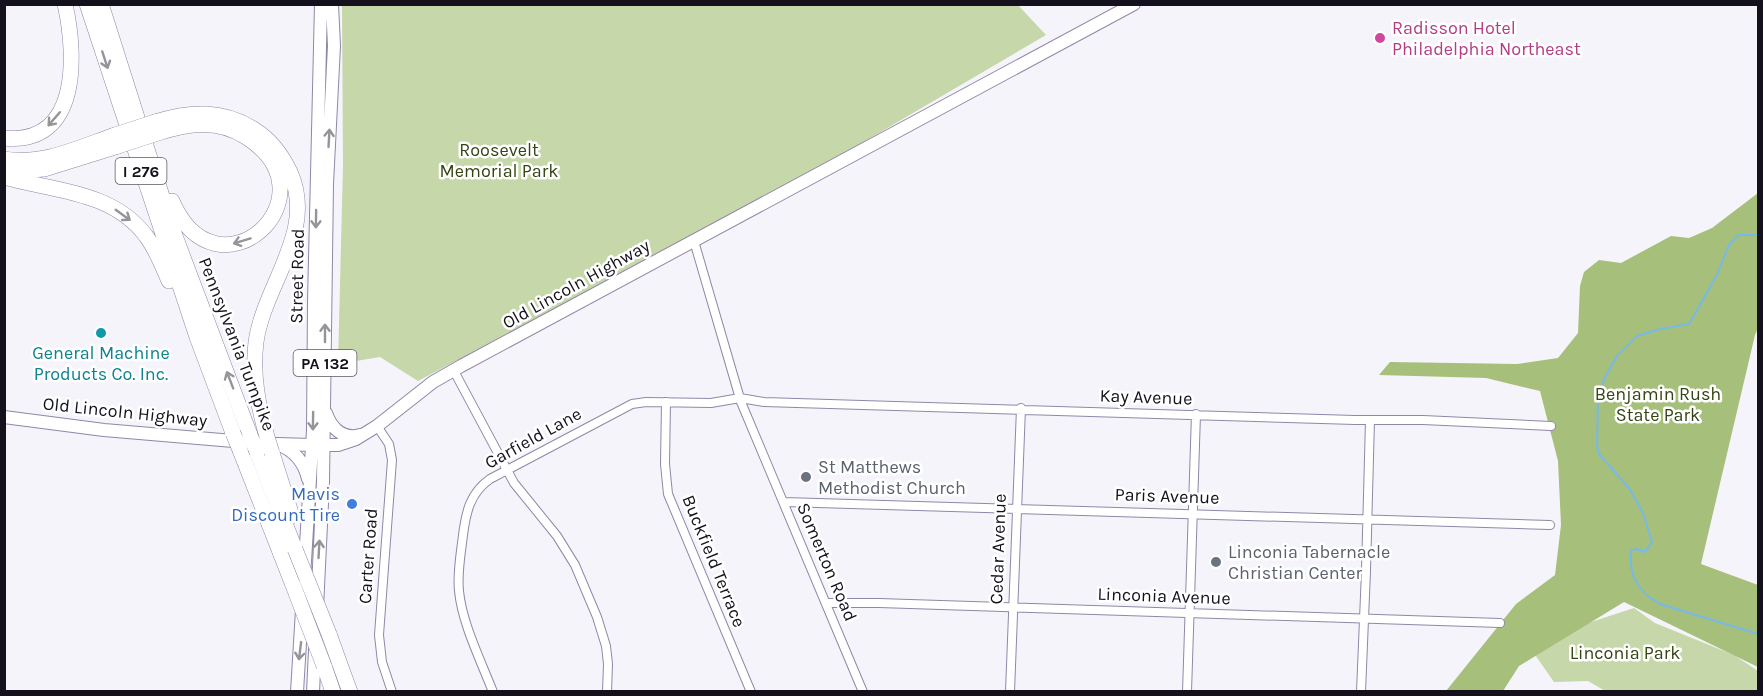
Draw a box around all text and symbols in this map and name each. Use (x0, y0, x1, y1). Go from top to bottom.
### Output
place label: Radisson Hotel Philadelphia Northeast (1392, 17, 1581, 60)
marker: Radisson Hotel Philadelphia Northeast (1373, 31, 1387, 45)
one-way arrow (100, 50, 111, 69)
one-way arrow (47, 111, 61, 126)
one-way arrow (324, 129, 335, 149)
park label: Roosevelt Memorial Park (440, 139, 558, 182)
road number: I 276 (116, 158, 166, 184)
one-way arrow (115, 209, 131, 221)
one-way arrow (310, 209, 322, 229)
street label: Street Road (285, 228, 309, 324)
street label: Old Lincoln Highway (498, 234, 654, 334)
one-way arrow (233, 236, 252, 247)
street label: Pennsylvania Turnpike (194, 254, 280, 434)
one-way arrow (319, 324, 331, 344)
marker: General Machine Products Co. Inc. (94, 326, 108, 340)
place label: General Machine Products Co. Inc. (32, 342, 170, 385)
road number: PA 132 (294, 350, 356, 376)
one-way arrow (223, 371, 234, 390)
park label: Benjamin Rush State Park (1595, 383, 1721, 426)
street label: Kay Avenue (1099, 384, 1193, 410)
street label: Old Lincoln Highway (42, 392, 209, 432)
street label: Garfield Lane (481, 402, 585, 474)
one-way arrow (307, 410, 319, 430)
place label: St Matthews Methodist Church (818, 456, 966, 499)
marker: St Matthews Methodist Church (799, 470, 813, 484)
place label: Mavis Discount Tire (231, 483, 340, 526)
street label: Paris Avenue (1114, 483, 1220, 509)
street label: Buckfield Terrace (677, 492, 751, 630)
street label: Cedar Avenue (985, 493, 1011, 605)
marker: Mavis Discount Tire (345, 497, 359, 511)
street label: Somerton Road (792, 499, 862, 625)
street label: Carter Road (354, 508, 382, 604)
one-way arrow (313, 540, 324, 560)
place label: Linconia Tabernacle Christian Center (1228, 541, 1390, 584)
marker: Linconia Tabernacle Christian Center (1209, 555, 1223, 569)
street label: Linconia Avenue (1097, 583, 1231, 609)
one-way arrow (294, 640, 305, 660)
park label: Linconia Park (1570, 642, 1680, 664)

